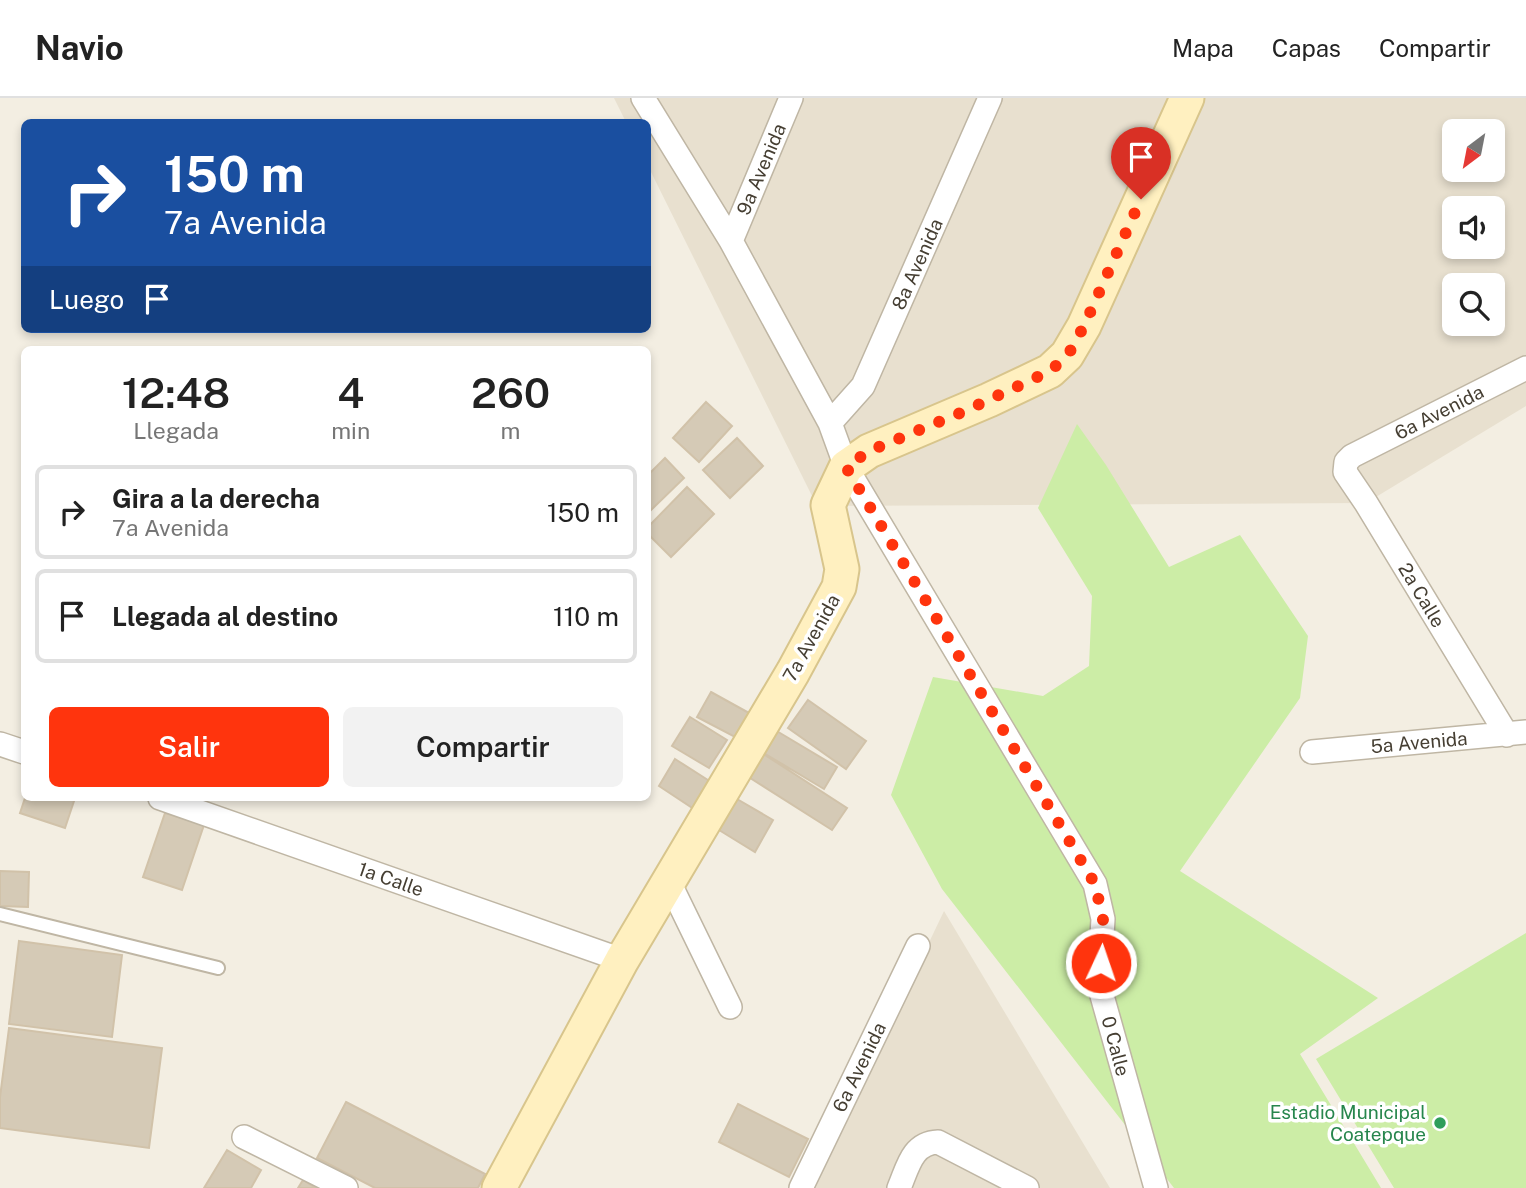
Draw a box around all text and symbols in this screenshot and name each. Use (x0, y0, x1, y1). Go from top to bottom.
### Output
text: Navio (35, 29, 124, 67)
text: Mapa (1172, 34, 1234, 62)
text: Capas (1272, 34, 1341, 62)
text: Compartir (1379, 34, 1491, 62)
north arrow (1442, 119, 1505, 182)
map controls (1442, 119, 1505, 336)
street label: 9a Avenida (732, 120, 790, 218)
pin (1111, 127, 1171, 199)
icon: arrive (1122, 138, 1160, 176)
text: 150 m (164, 145, 305, 203)
icon: right (49, 147, 140, 238)
button: sound (1442, 196, 1505, 259)
text: 7a Avenida (164, 204, 327, 241)
street label: 8a Avenida (887, 215, 947, 313)
button: search (1442, 273, 1505, 336)
icon: arrive (138, 280, 176, 318)
text: Luego (49, 284, 124, 315)
text: 12:48 (122, 368, 230, 417)
text: 4 (337, 368, 364, 417)
text: 260 (471, 368, 550, 417)
street label: 6a Avenida (1391, 380, 1487, 444)
text: Llegada (133, 417, 219, 444)
text: min (331, 417, 370, 444)
text: m (501, 417, 521, 444)
text: Gira a la derecha (112, 483, 320, 514)
icon: right (53, 493, 91, 531)
text: 150 m (547, 497, 619, 528)
text: 7a Avenida (112, 514, 229, 541)
street label: 2a Calle (1394, 559, 1450, 631)
street label: 7a Avenida (778, 590, 844, 686)
icon: arrive (53, 597, 91, 635)
text: Llegada al destino (112, 601, 338, 632)
text: 110 m (553, 601, 619, 632)
button: Salir (49, 707, 329, 787)
button: Compartir (343, 707, 623, 787)
street label: 5a Avenida (1370, 727, 1468, 757)
street label: 1a Calle (355, 858, 427, 900)
position arrow (1064, 926, 1138, 1000)
street label: 0 Calle (1097, 1014, 1135, 1078)
street label: 6a Avenida (828, 1019, 890, 1115)
place label: Estadio Municipal Coatepque (1270, 1101, 1426, 1145)
marker: Estadio Municipal Coatepque (1432, 1115, 1448, 1131)

